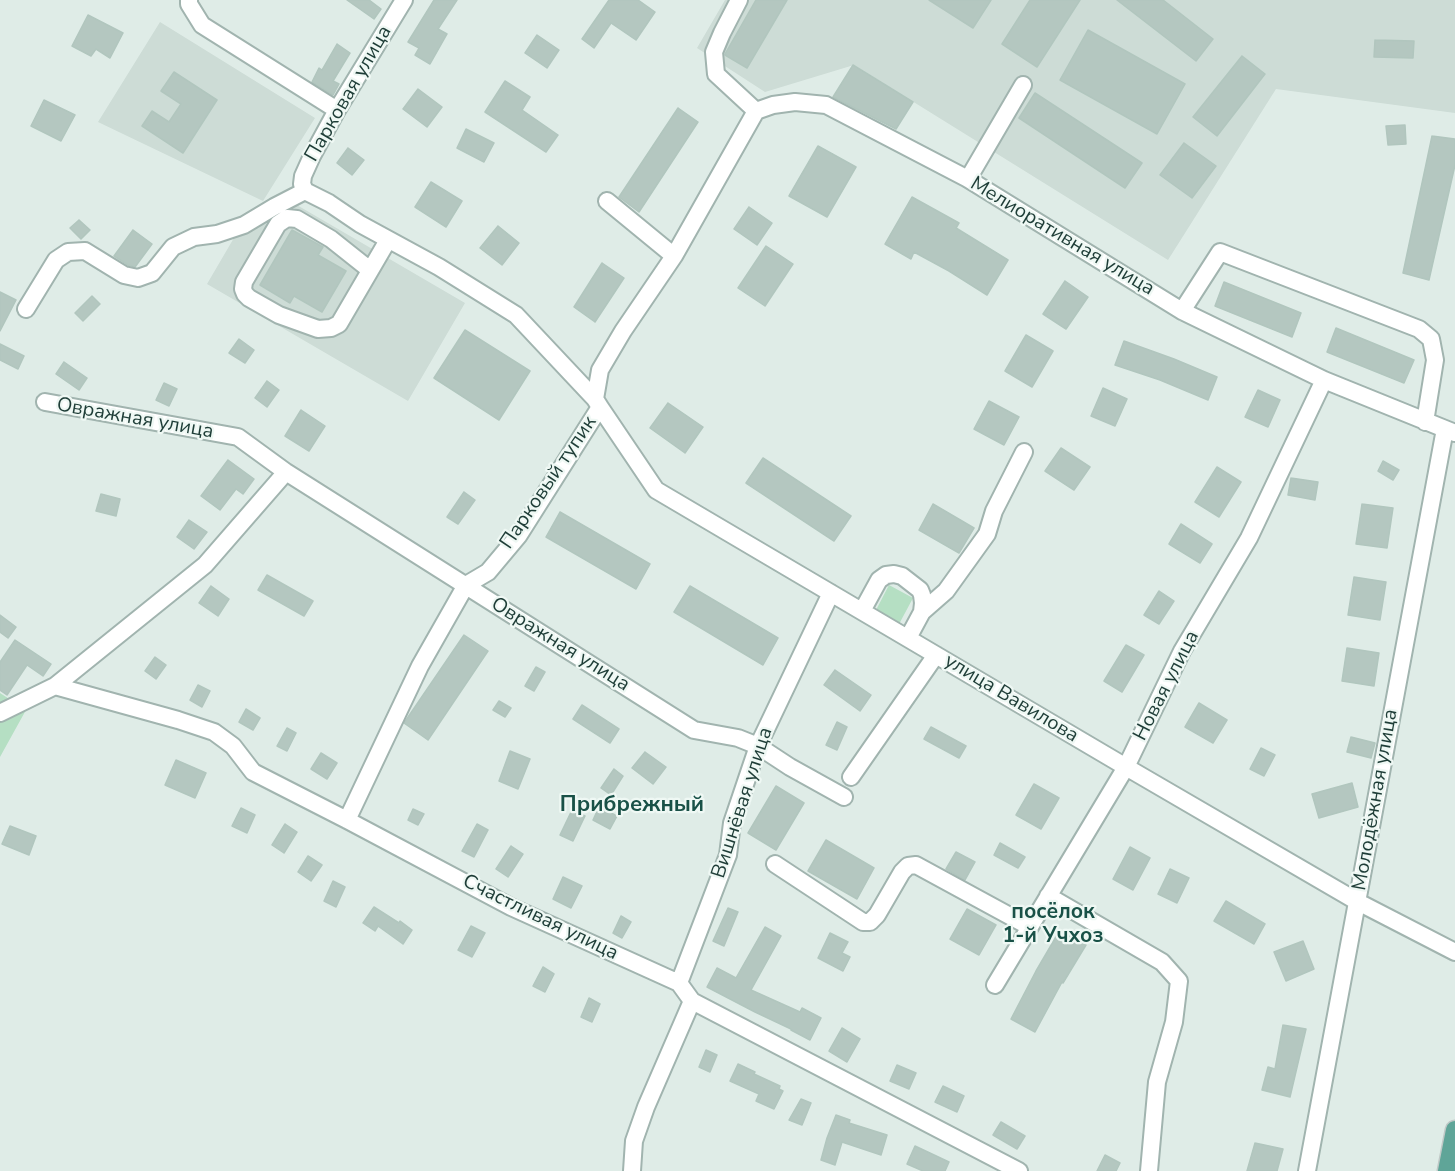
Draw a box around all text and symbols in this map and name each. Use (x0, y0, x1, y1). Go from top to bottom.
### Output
street label: Парковая улица (300, 22, 398, 166)
street label: Мелиоративная улица (965, 172, 1159, 302)
street label: Овражная улица (55, 393, 215, 445)
street label: Парковый тупик (496, 412, 602, 554)
street label: Овражная улица (486, 593, 634, 697)
street label: Новая улица (1129, 627, 1205, 745)
street label: улица Вавилова (940, 649, 1082, 749)
street label: Молодёжная улица (1348, 708, 1404, 892)
street label: Вишнёвая улица (707, 725, 779, 881)
district label: Прибрежный (560, 793, 704, 819)
street label: Счастливая улица (458, 870, 622, 966)
district label: посёлок 1-й Учхоз (1003, 900, 1103, 950)

